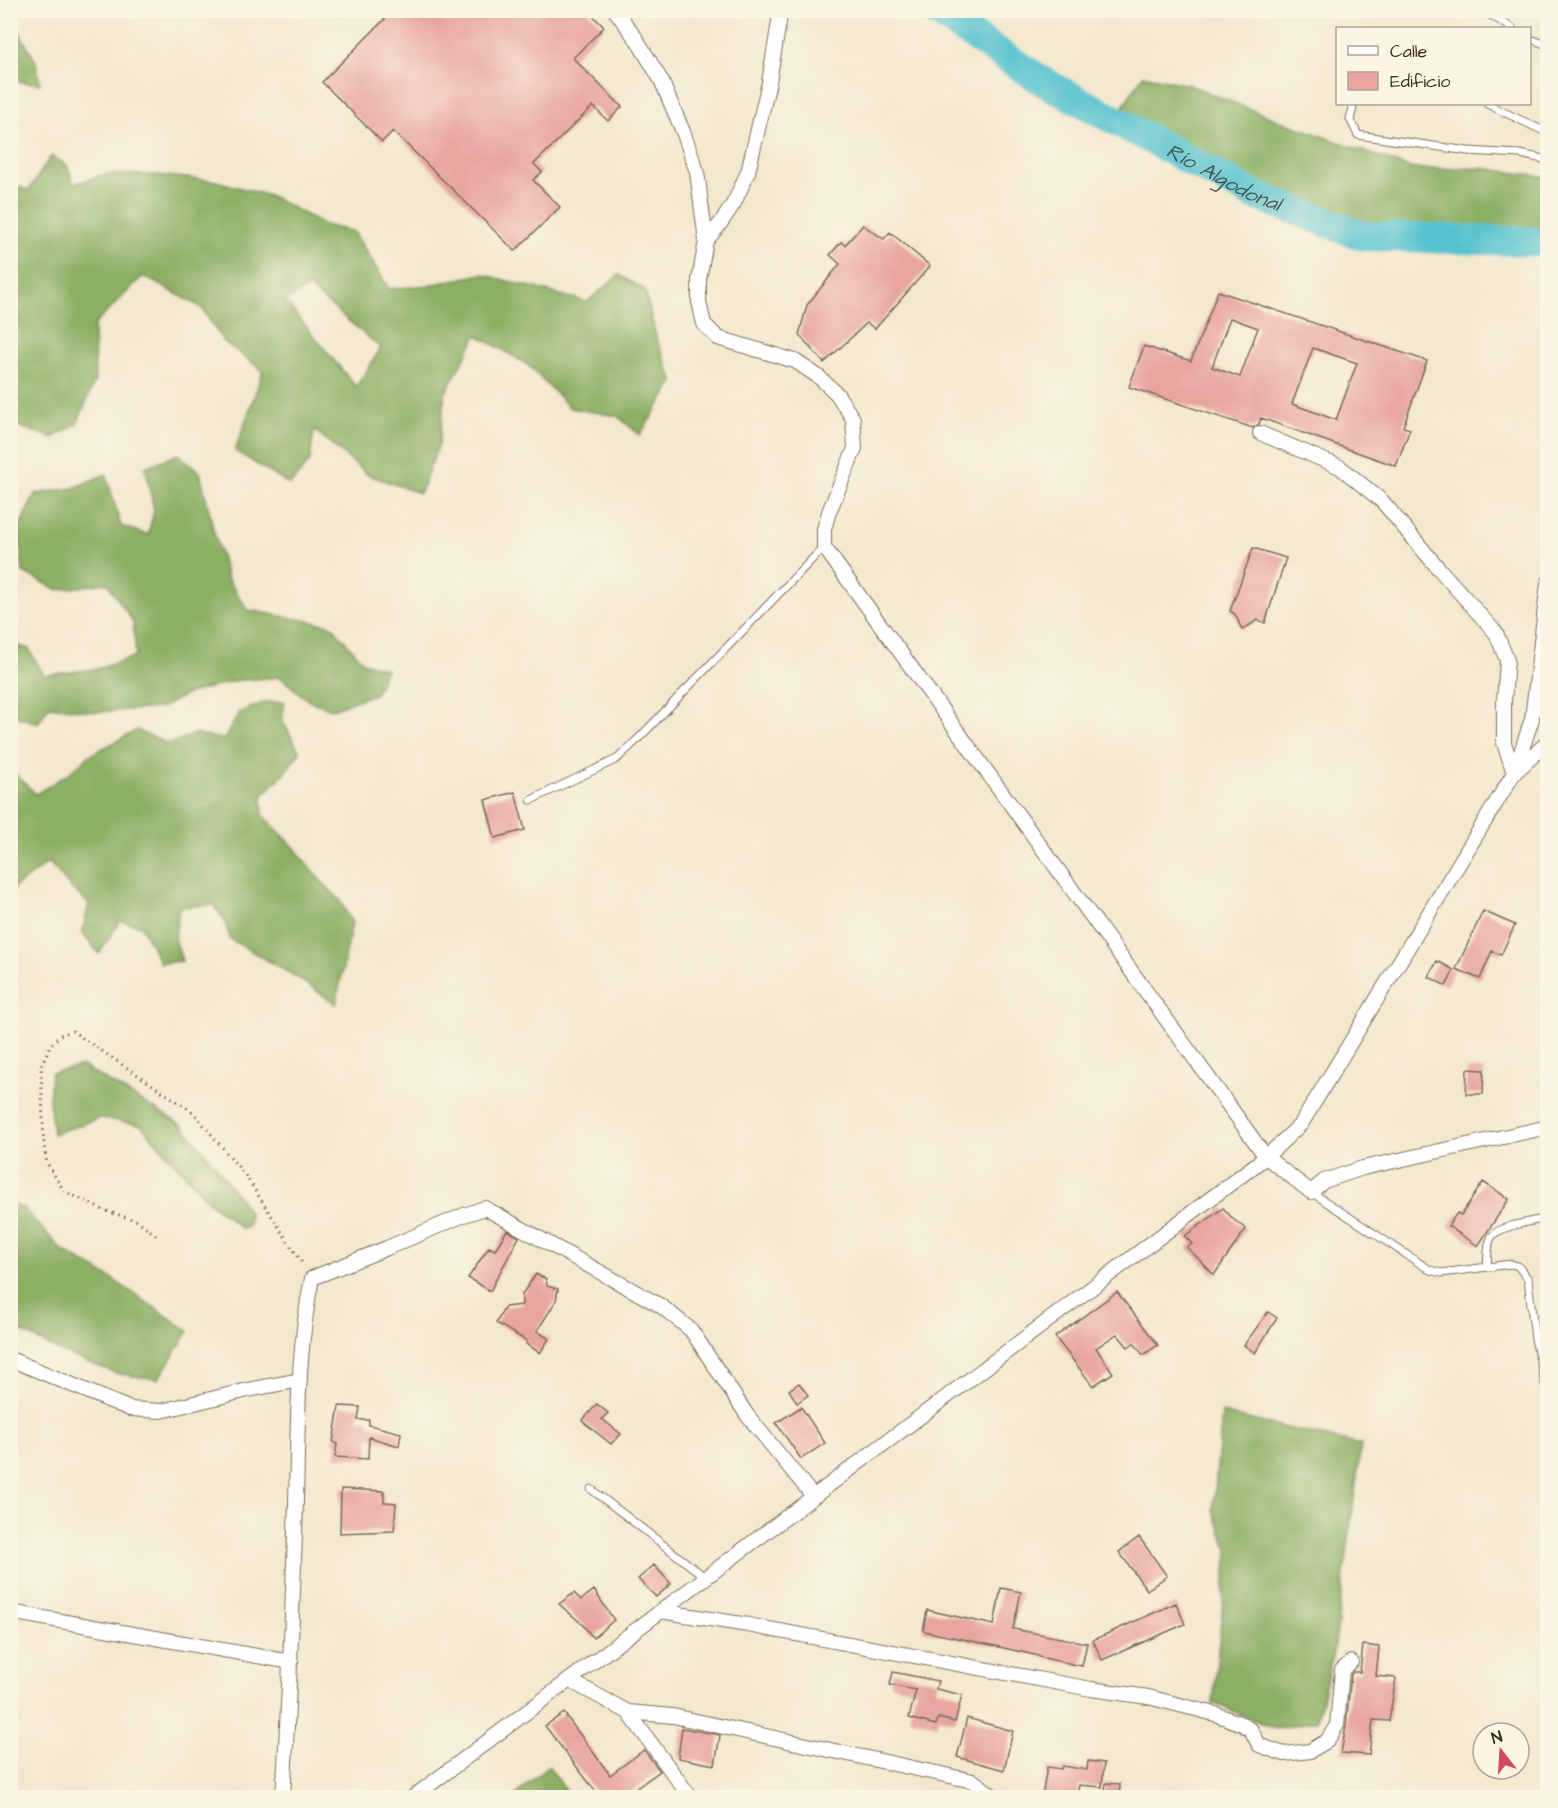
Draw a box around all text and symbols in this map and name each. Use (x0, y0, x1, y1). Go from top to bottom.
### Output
legend (1336, 27, 1531, 105)
text: Calle (1390, 39, 1428, 64)
text: Edificio (1390, 69, 1450, 94)
water label: Río Algodonal (1161, 137, 1287, 220)
north arrow (1471, 1721, 1531, 1781)
text: N (1489, 1726, 1505, 1750)

